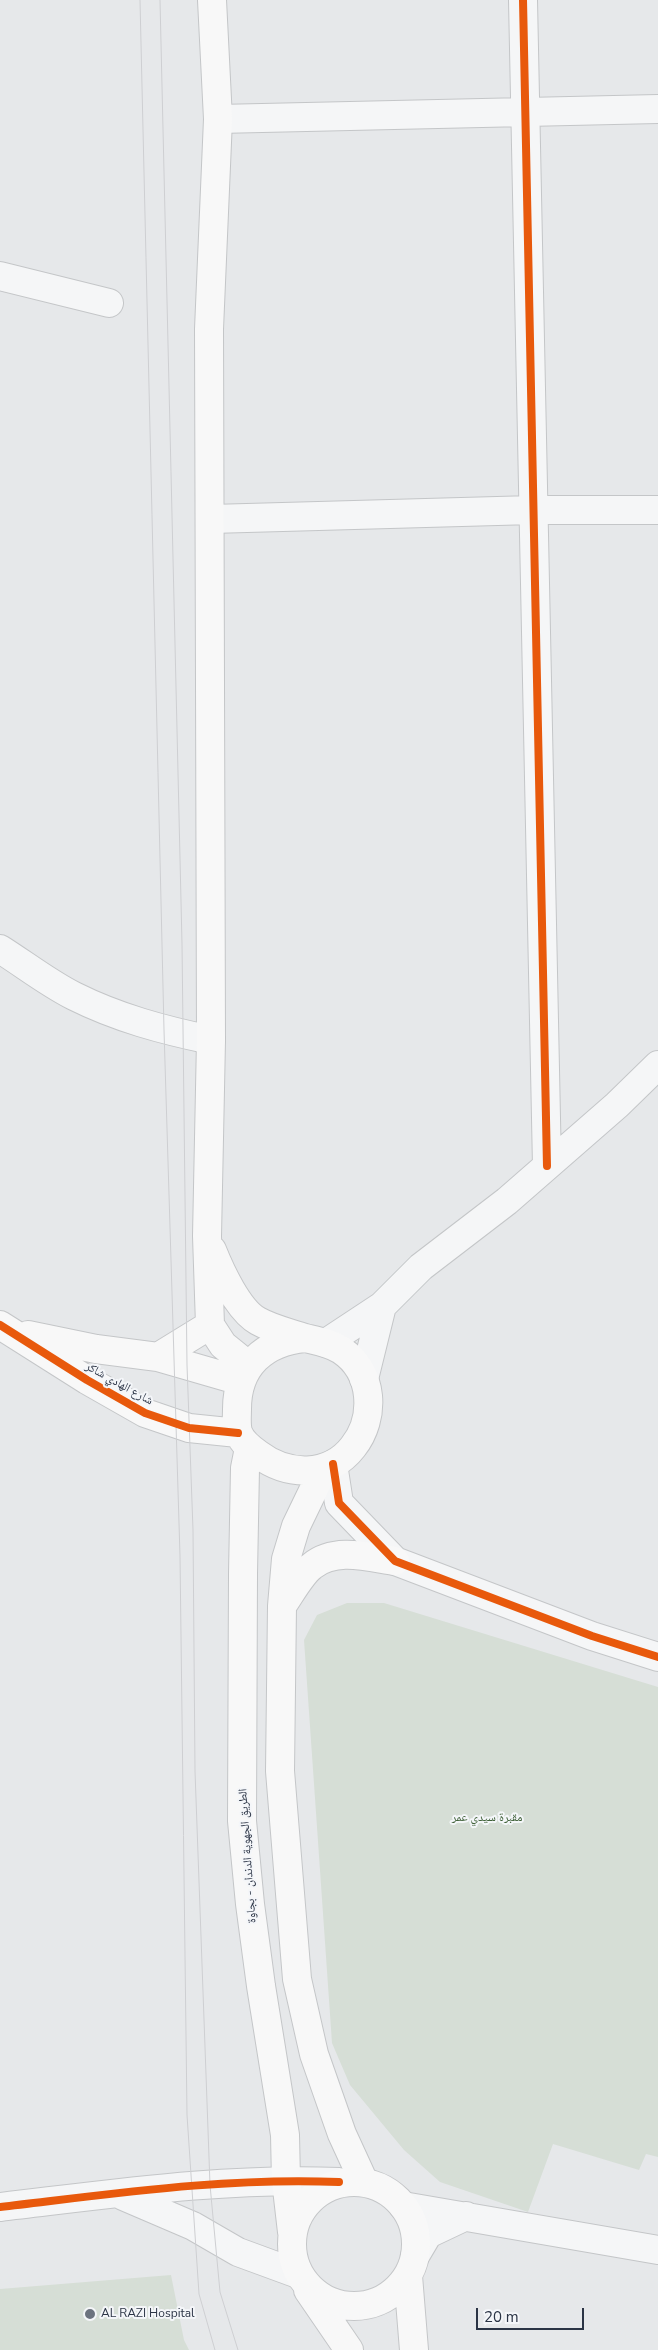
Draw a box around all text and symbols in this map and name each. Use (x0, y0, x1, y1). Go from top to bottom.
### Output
street label: شارع الهادي شاكر (83, 1359, 155, 1409)
street label: الطريق الجهوية الدندان - بجاوة (236, 1788, 260, 1924)
park label: مقبرة سيدي عمر (452, 1811, 522, 1825)
scale bar (478, 2298, 586, 2330)
marker: AL RAZI Hospital (83, 2307, 97, 2321)
place label: AL RAZI Hospital (101, 2307, 195, 2321)
text: 20 m (484, 2307, 519, 2327)

